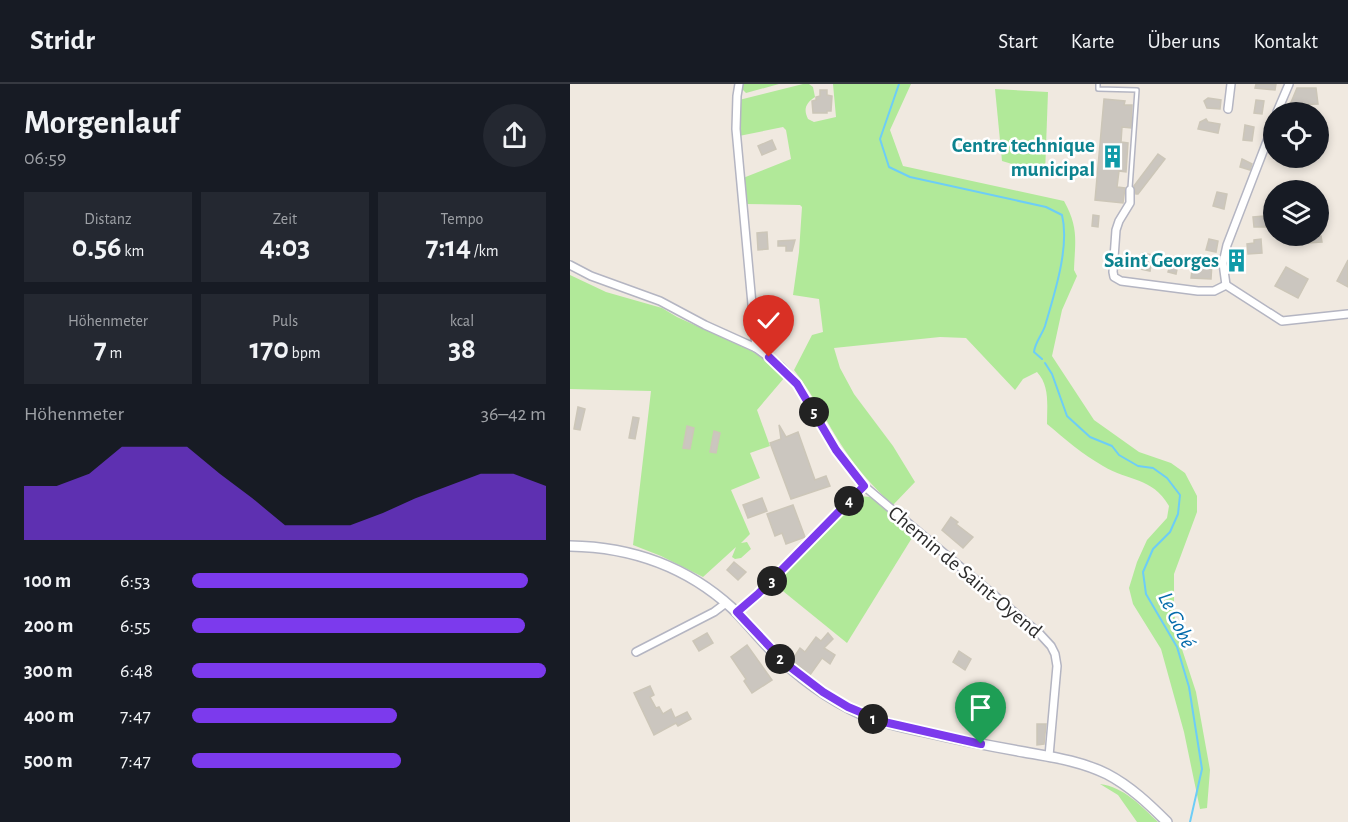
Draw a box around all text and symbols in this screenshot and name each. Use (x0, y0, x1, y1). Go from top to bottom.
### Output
text: Stridr (30, 27, 95, 55)
text: Start (998, 31, 1038, 52)
text: Karte (1071, 31, 1114, 52)
text: Über uns (1147, 31, 1220, 52)
text: Kontakt (1253, 31, 1318, 52)
map controls (1263, 102, 1329, 246)
button: locate (1263, 102, 1329, 168)
button: share (483, 104, 546, 167)
text: Morgenlauf (24, 107, 179, 140)
place label: Centre technique municipal (952, 135, 1095, 180)
building icon: Centre technique municipal (1100, 144, 1126, 170)
text: 06:59 (24, 148, 66, 168)
button: layers (1263, 180, 1329, 246)
text: Distanz (84, 211, 132, 227)
text: Zeit (273, 211, 297, 227)
text: Tempo (441, 211, 483, 227)
text: 0.56 (72, 232, 122, 262)
text: 4:03 (260, 232, 310, 262)
text: 7:14 (425, 232, 471, 262)
text: km (122, 243, 144, 259)
text: /km (471, 243, 499, 259)
building icon: Saint Georges (1224, 247, 1250, 273)
place label: Saint Georges (1104, 250, 1219, 271)
pin (743, 295, 794, 357)
icon: check (752, 304, 785, 337)
text: Höhenmeter (68, 313, 148, 329)
text: Puls (272, 313, 298, 329)
text: kcal (450, 313, 474, 329)
text: 7 (94, 334, 107, 364)
text: 170 (249, 334, 289, 364)
text: 38 (448, 334, 476, 364)
text: m (107, 345, 122, 361)
text: bpm (289, 345, 321, 361)
pin: 5 (799, 397, 829, 427)
text: Höhenmeter (24, 404, 124, 424)
text: 36–42 m (481, 404, 546, 424)
text: 5 (811, 404, 817, 420)
pin: 4 (834, 486, 864, 516)
text: 4 (845, 493, 853, 509)
street label: Chemin de Saint-Oyend (884, 502, 1046, 642)
pin: 3 (757, 566, 787, 596)
text: 100 m (24, 571, 71, 591)
text: 6:53 (120, 571, 151, 591)
text: 3 (769, 573, 775, 589)
water label: Le Gobé (1154, 589, 1200, 651)
text: 200 m (24, 616, 73, 636)
text: 6:55 (120, 616, 151, 636)
pin: 2 (765, 644, 795, 674)
text: 2 (776, 651, 784, 667)
text: 300 m (24, 661, 73, 681)
text: 6:48 (120, 661, 153, 681)
pin (955, 682, 1006, 744)
icon: arrive (964, 691, 997, 724)
pin: 1 (858, 704, 888, 734)
text: 400 m (24, 706, 74, 726)
text: 7:47 (120, 706, 151, 726)
text: 1 (870, 711, 876, 727)
text: 500 m (24, 751, 73, 771)
text: 7:47 (120, 751, 151, 771)

